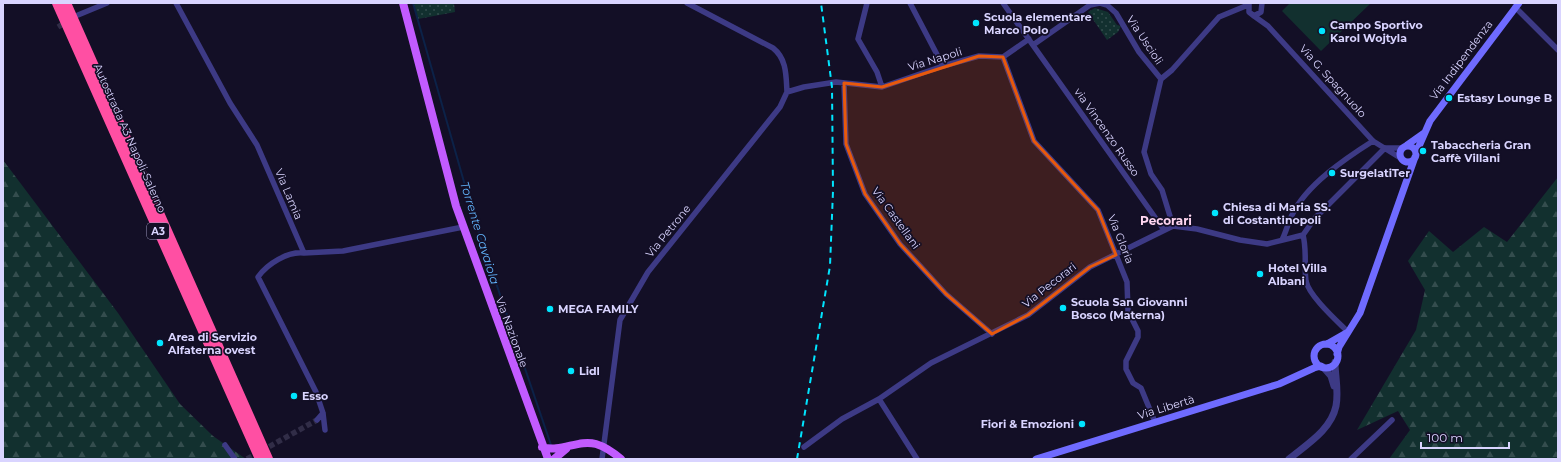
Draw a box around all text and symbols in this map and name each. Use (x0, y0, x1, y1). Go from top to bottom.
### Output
place label: Scuola elementare Marco Polo (984, 10, 1092, 37)
street label: Via Uscioli (1124, 13, 1166, 67)
street label: Via Indipendenza (1426, 17, 1496, 103)
marker: Scuola elementare Marco Polo (971, 18, 981, 28)
place label: Campo Sportivo Karol Wojtyla (1330, 18, 1423, 45)
marker: Campo Sportivo Karol Wojtyla (1317, 26, 1327, 36)
street label: Via G. Spagnuolo (1297, 42, 1370, 120)
street label: Via Napoli (906, 44, 964, 74)
street label: Autostrada A3 Napoli-Salerno (91, 61, 169, 215)
street label: via Vincenzo Russo (1071, 85, 1143, 179)
place label: Estasy Lounge B (1457, 91, 1552, 105)
marker: Estasy Lounge B (1444, 93, 1454, 103)
place label: Tabaccheria Gran Caffè Villani (1431, 138, 1531, 165)
marker: Tabaccheria Gran Caffè Villani (1418, 146, 1428, 156)
street label: Via Lamia (272, 166, 306, 222)
place label: SurgelatiTer (1340, 166, 1410, 180)
marker: SurgelatiTer (1327, 168, 1337, 178)
water label: Torrente Cavaiola (457, 180, 503, 286)
street label: Via Castellani (869, 184, 923, 252)
place label: Chiesa di Maria SS. di Costantinopoli (1223, 200, 1331, 227)
street label: Via Petrone (642, 201, 694, 260)
marker: Chiesa di Maria SS. di Costantinopoli (1210, 208, 1220, 218)
street label: Via Gloria (1105, 212, 1137, 266)
district label: Pecorari (1140, 213, 1192, 228)
road number: A3 (147, 223, 169, 239)
street label: Via Pecorari (1019, 259, 1079, 311)
place label: Hotel Villa Albani (1267, 261, 1327, 288)
marker: Hotel Villa Albani (1255, 269, 1265, 279)
street label: Via Nazionale (493, 295, 531, 370)
place label: Scuola San Giovanni Bosco (Materna) (1071, 295, 1187, 322)
place label: MEGA FAMILY (558, 302, 639, 316)
marker: Scuola San Giovanni Bosco (Materna) (1058, 303, 1068, 313)
marker: MEGA FAMILY (545, 304, 555, 314)
place label: Area di Servizio Alfaterna ovest (167, 330, 257, 357)
marker: Area di Servizio Alfaterna ovest (155, 338, 165, 348)
place label: Lidl (579, 364, 600, 378)
marker: Lidl (566, 366, 576, 376)
place label: Esso (302, 389, 328, 403)
marker: Esso (289, 391, 299, 401)
street label: Via Libertà (1136, 392, 1196, 422)
place label: Fiori & Emozioni (981, 417, 1074, 431)
marker: Fiori & Emozioni (1077, 419, 1087, 429)
scale bar (1421, 424, 1509, 450)
text: 100 m (1427, 430, 1463, 445)

